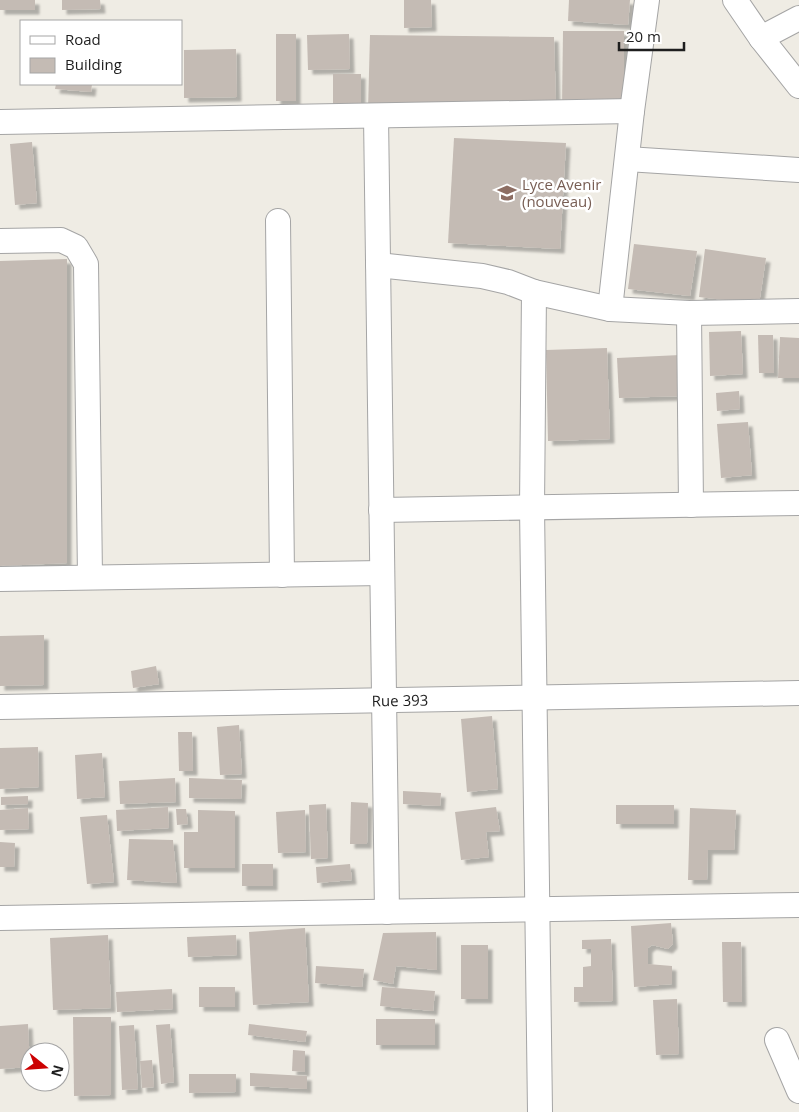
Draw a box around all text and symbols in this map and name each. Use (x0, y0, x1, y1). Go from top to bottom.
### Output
legend (20, 20, 182, 85)
scale bar (619, 20, 684, 52)
text: 20 m (626, 26, 661, 46)
text: Road (65, 29, 101, 49)
text: Building (65, 54, 122, 74)
place label: Lyce Avenir (nouveau) (522, 174, 601, 211)
school or university icon: Lyce Avenir (nouveau) (496, 182, 518, 204)
street label: Rue 393 (372, 690, 428, 710)
north arrow (20, 1042, 70, 1092)
text: N (47, 1063, 69, 1079)

